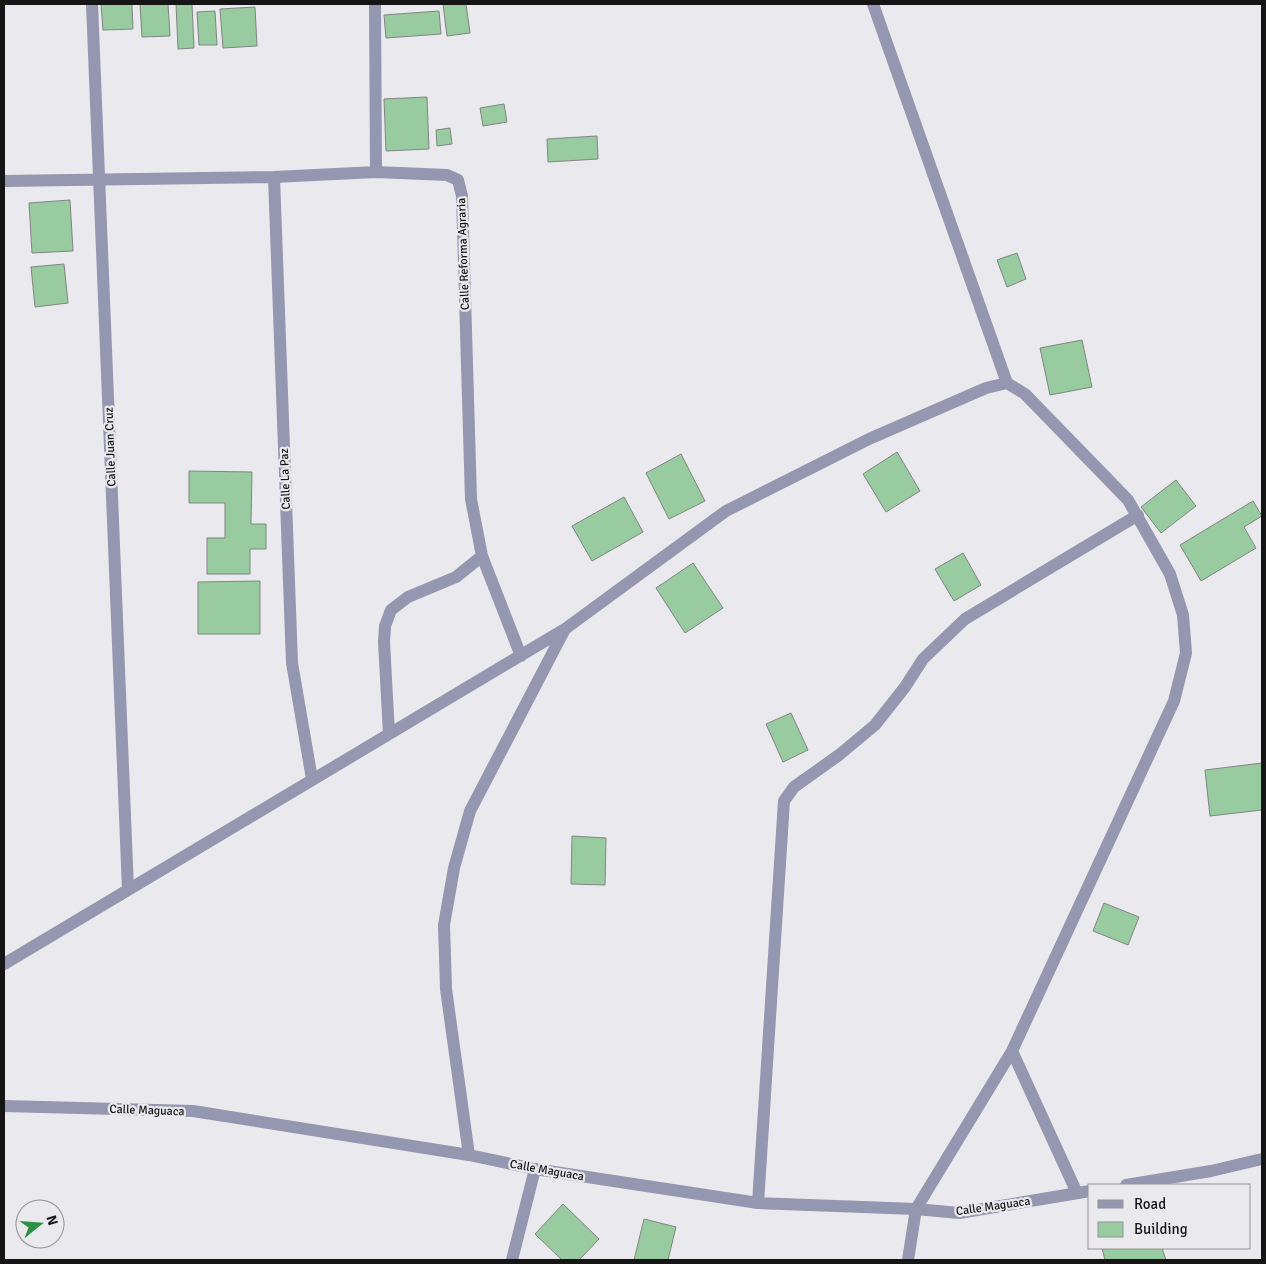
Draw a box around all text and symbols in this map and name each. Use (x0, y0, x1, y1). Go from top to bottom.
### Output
street label: Calle Reforma Agraria (454, 197, 473, 310)
street label: Calle Juan Cruz (102, 407, 119, 487)
street label: Calle La Paz (277, 448, 294, 510)
street label: Calle Maguaca (109, 1102, 185, 1119)
street label: Calle Maguaca (509, 1157, 585, 1184)
legend (1088, 1184, 1251, 1249)
street label: Calle Maguaca (955, 1194, 1031, 1219)
text: Road (1134, 1195, 1166, 1213)
north arrow (15, 1199, 65, 1249)
text: N (42, 1213, 62, 1227)
text: Building (1134, 1220, 1188, 1238)

